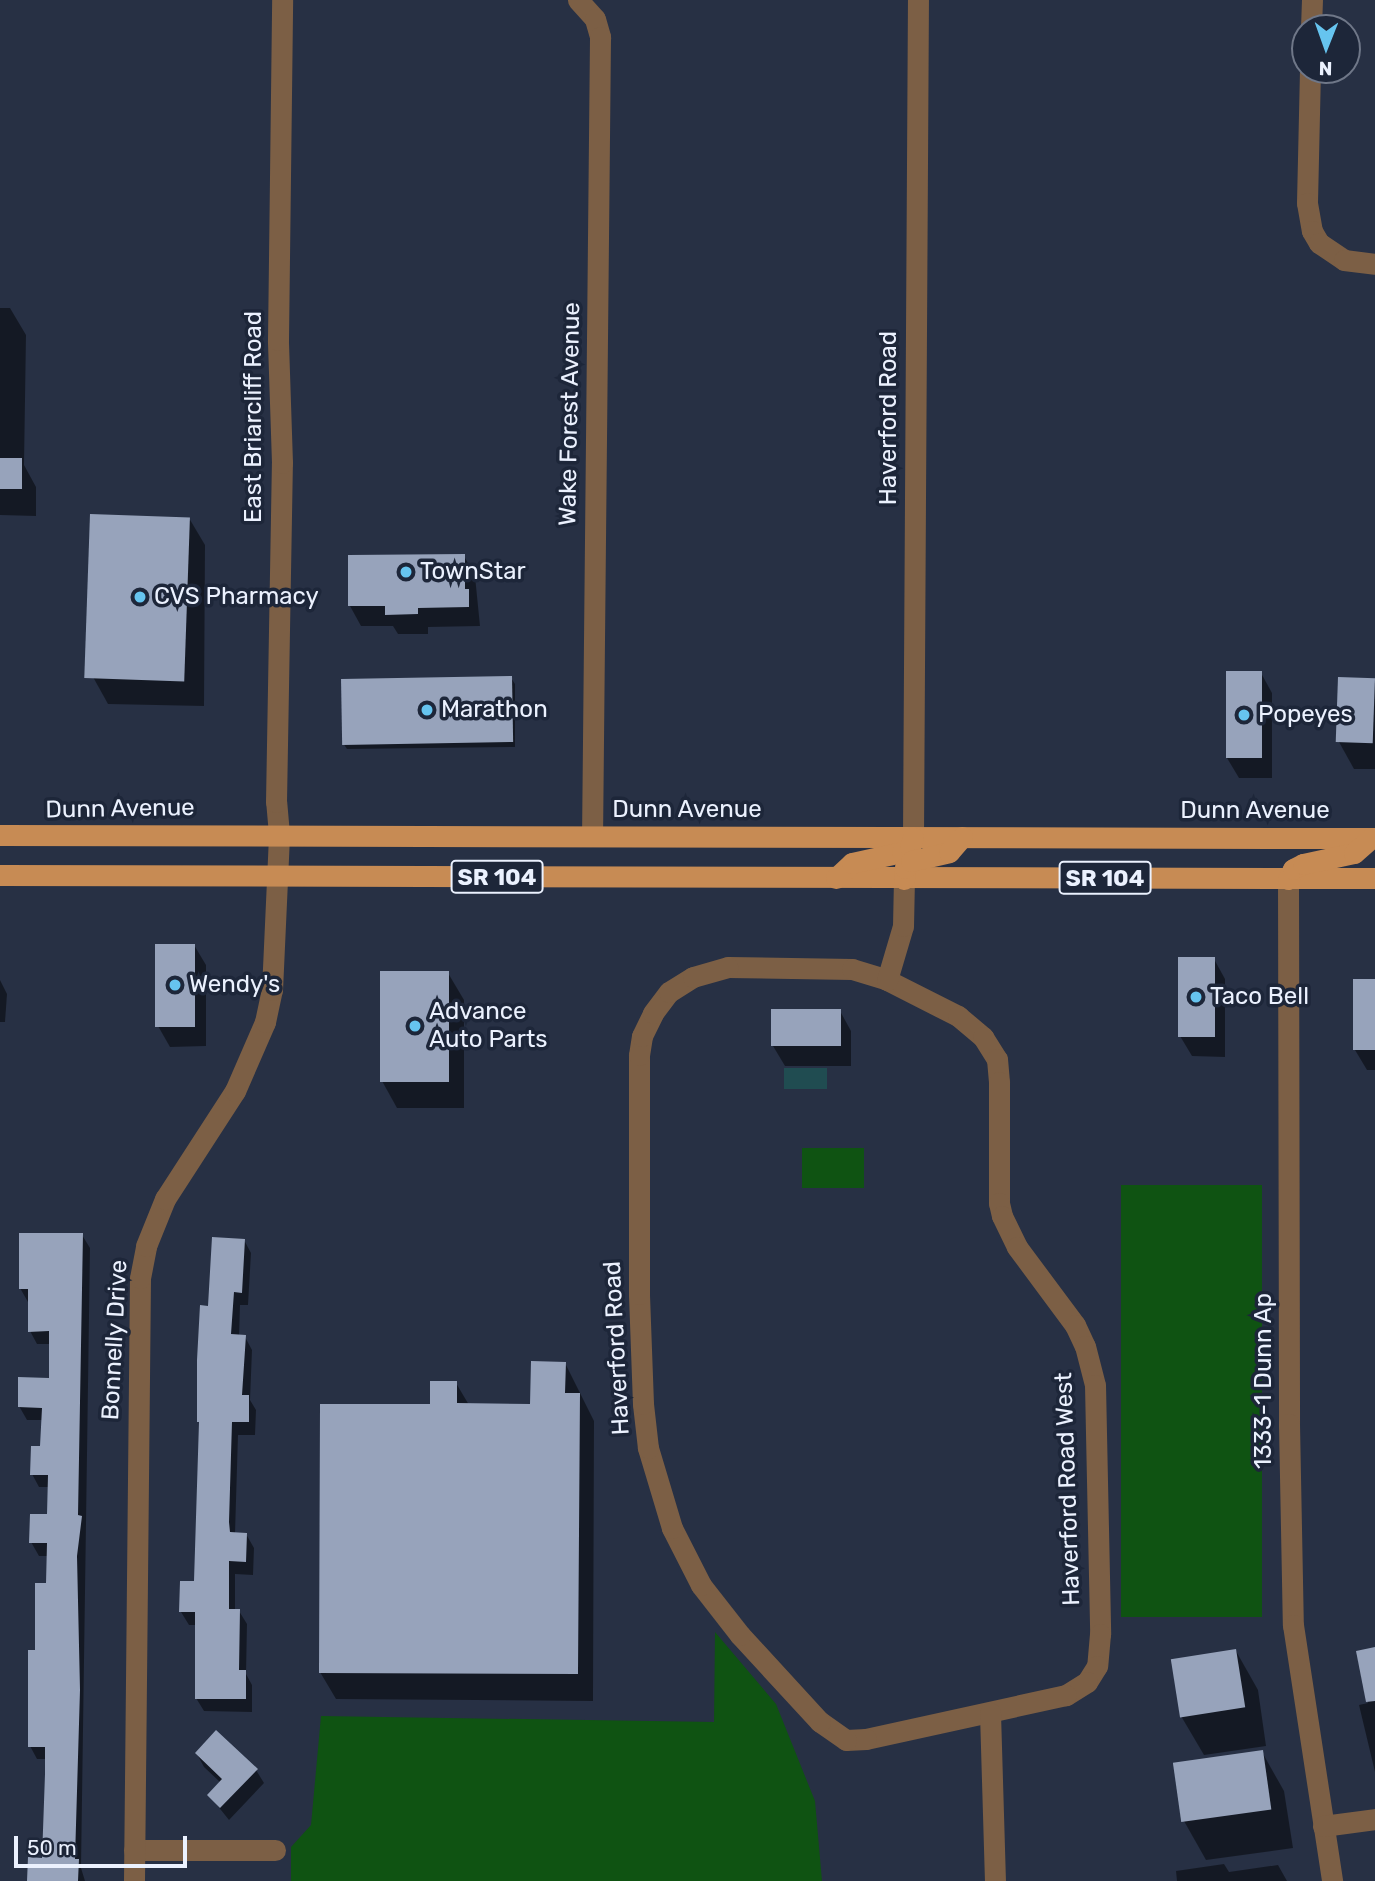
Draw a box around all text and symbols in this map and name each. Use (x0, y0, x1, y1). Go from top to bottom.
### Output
north arrow (1291, 14, 1361, 84)
text: N (1319, 57, 1333, 80)
street label: Wake Forest Avenue (554, 302, 586, 526)
street label: East Briarcliff Road (240, 311, 268, 523)
street label: Haverford Road (875, 331, 903, 505)
place label: TownStar (420, 558, 526, 586)
marker: TownStar (398, 564, 414, 580)
place label: CVS Pharmacy (154, 583, 319, 611)
marker: CVS Pharmacy (132, 589, 148, 605)
place label: Marathon (441, 696, 548, 724)
place label: Popeyes (1258, 701, 1353, 729)
marker: Marathon (419, 702, 435, 718)
marker: Popeyes (1236, 707, 1252, 723)
street label: Dunn Avenue (45, 793, 195, 825)
street label: Dunn Avenue (612, 796, 762, 824)
street label: Dunn Avenue (1180, 797, 1330, 825)
road number: SR 104 (450, 858, 544, 897)
road number: SR 104 (1058, 858, 1152, 898)
place label: Wendy's (189, 971, 280, 999)
marker: Wendy's (167, 977, 183, 993)
place label: Taco Bell (1210, 983, 1309, 1011)
marker: Taco Bell (1188, 989, 1204, 1005)
place label: Advance Auto Parts (429, 998, 548, 1054)
marker: Advance Auto Parts (407, 1018, 423, 1034)
street label: Bonnelly Drive (96, 1259, 134, 1421)
street label: Haverford Road (598, 1260, 636, 1436)
street label: 1333-1 Dunn Ap (1250, 1293, 1278, 1469)
street label: Haverford Road West (1050, 1372, 1086, 1606)
scale bar (18, 1822, 191, 1866)
text: 50 m (27, 1835, 77, 1860)

